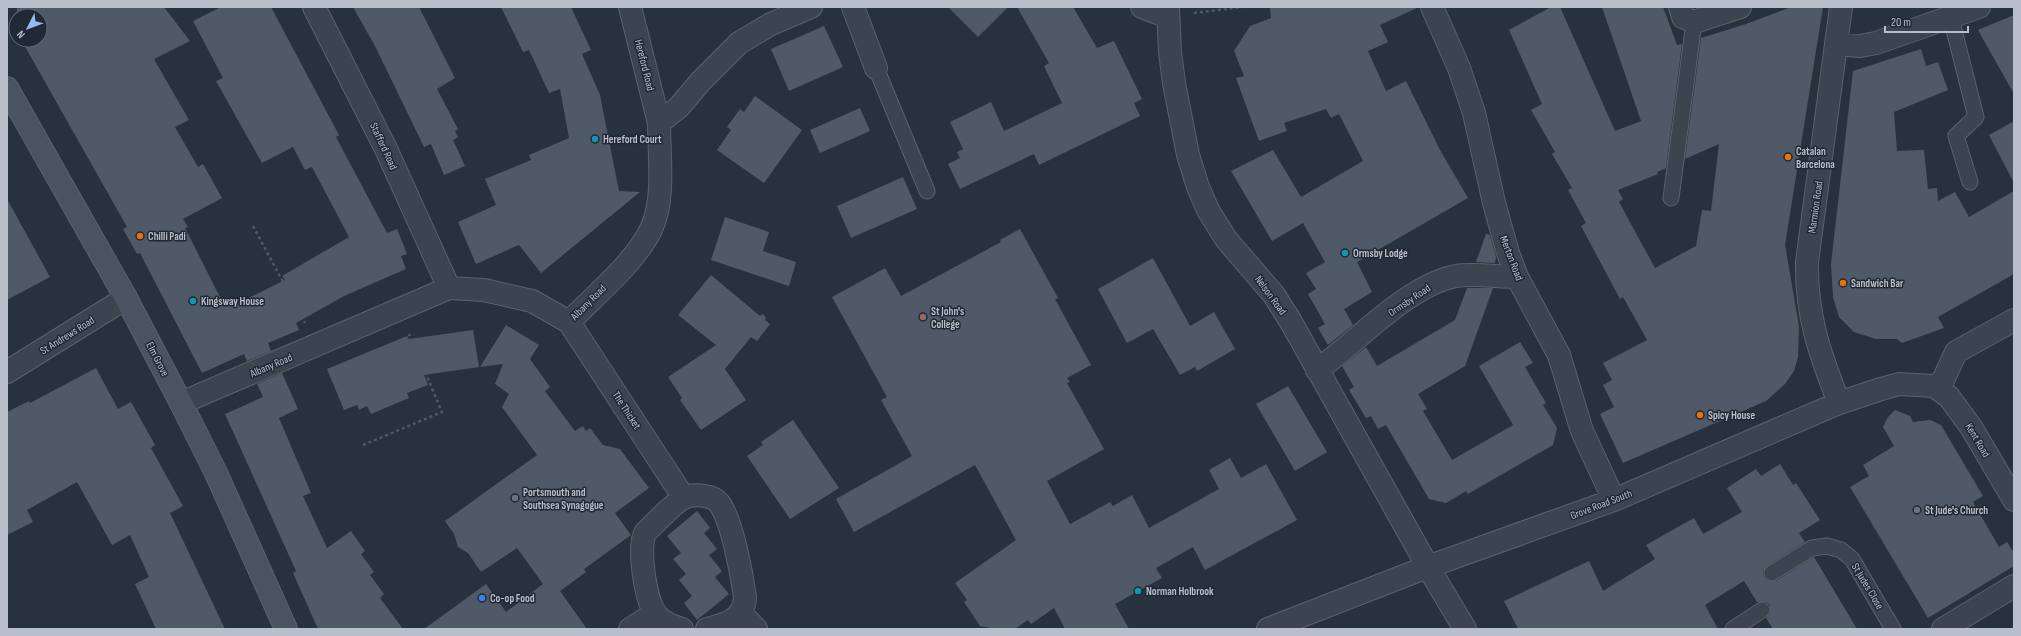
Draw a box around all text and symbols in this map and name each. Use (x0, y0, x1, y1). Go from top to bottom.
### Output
north arrow (8, 8, 48, 48)
scale bar (1885, 8, 1968, 34)
text: 20 m (1891, 15, 1911, 30)
text: N (14, 28, 28, 41)
street label: Hereford Road (632, 38, 657, 93)
street label: Stafford Road (367, 121, 400, 172)
place label: Hereford Court (603, 133, 662, 146)
marker: Hereford Court (590, 134, 600, 144)
place label: Catalan Barcelona (1796, 145, 1835, 171)
marker: Catalan Barcelona (1783, 152, 1793, 162)
street label: Marmion Road (1805, 180, 1826, 234)
place label: Chilli Padi (148, 230, 186, 243)
marker: Chilli Padi (135, 231, 145, 241)
street label: Merton Road (1497, 234, 1526, 283)
place label: Ormsby Lodge (1353, 247, 1408, 260)
marker: Ormsby Lodge (1340, 248, 1350, 258)
street label: Nelson Road (1252, 273, 1289, 318)
place label: Sandwich Bar (1851, 277, 1904, 290)
marker: Sandwich Bar (1838, 278, 1848, 288)
street label: Ormsby Road (1386, 281, 1433, 319)
street label: Albany Road (567, 282, 609, 323)
place label: Kingsway House (201, 295, 264, 308)
marker: Kingsway House (188, 296, 198, 306)
place label: St John's College (931, 305, 964, 331)
marker: St John's College (918, 312, 928, 322)
street label: St Andrews Road (38, 313, 97, 357)
street label: Elm Grove (143, 340, 172, 379)
street label: Albany Road (247, 351, 295, 381)
street label: The Thicket (610, 389, 644, 432)
place label: Spicy House (1708, 409, 1756, 422)
marker: Spicy House (1695, 410, 1705, 420)
street label: Kent Road (1962, 421, 1993, 460)
place label: Portsmouth and Southsea Synagogue (523, 486, 604, 512)
street label: Grove Road South (1568, 487, 1634, 522)
marker: Portsmouth and Southsea Synagogue (510, 493, 520, 503)
place label: St Jude's Church (1925, 504, 1988, 517)
marker: St Jude's Church (1912, 505, 1922, 515)
street label: St Judes Close (1849, 561, 1886, 612)
place label: Norman Holbrook (1146, 585, 1214, 598)
marker: Norman Holbrook (1133, 586, 1143, 596)
place label: Co-op Food (490, 592, 535, 605)
marker: Co-op Food (477, 593, 487, 603)

